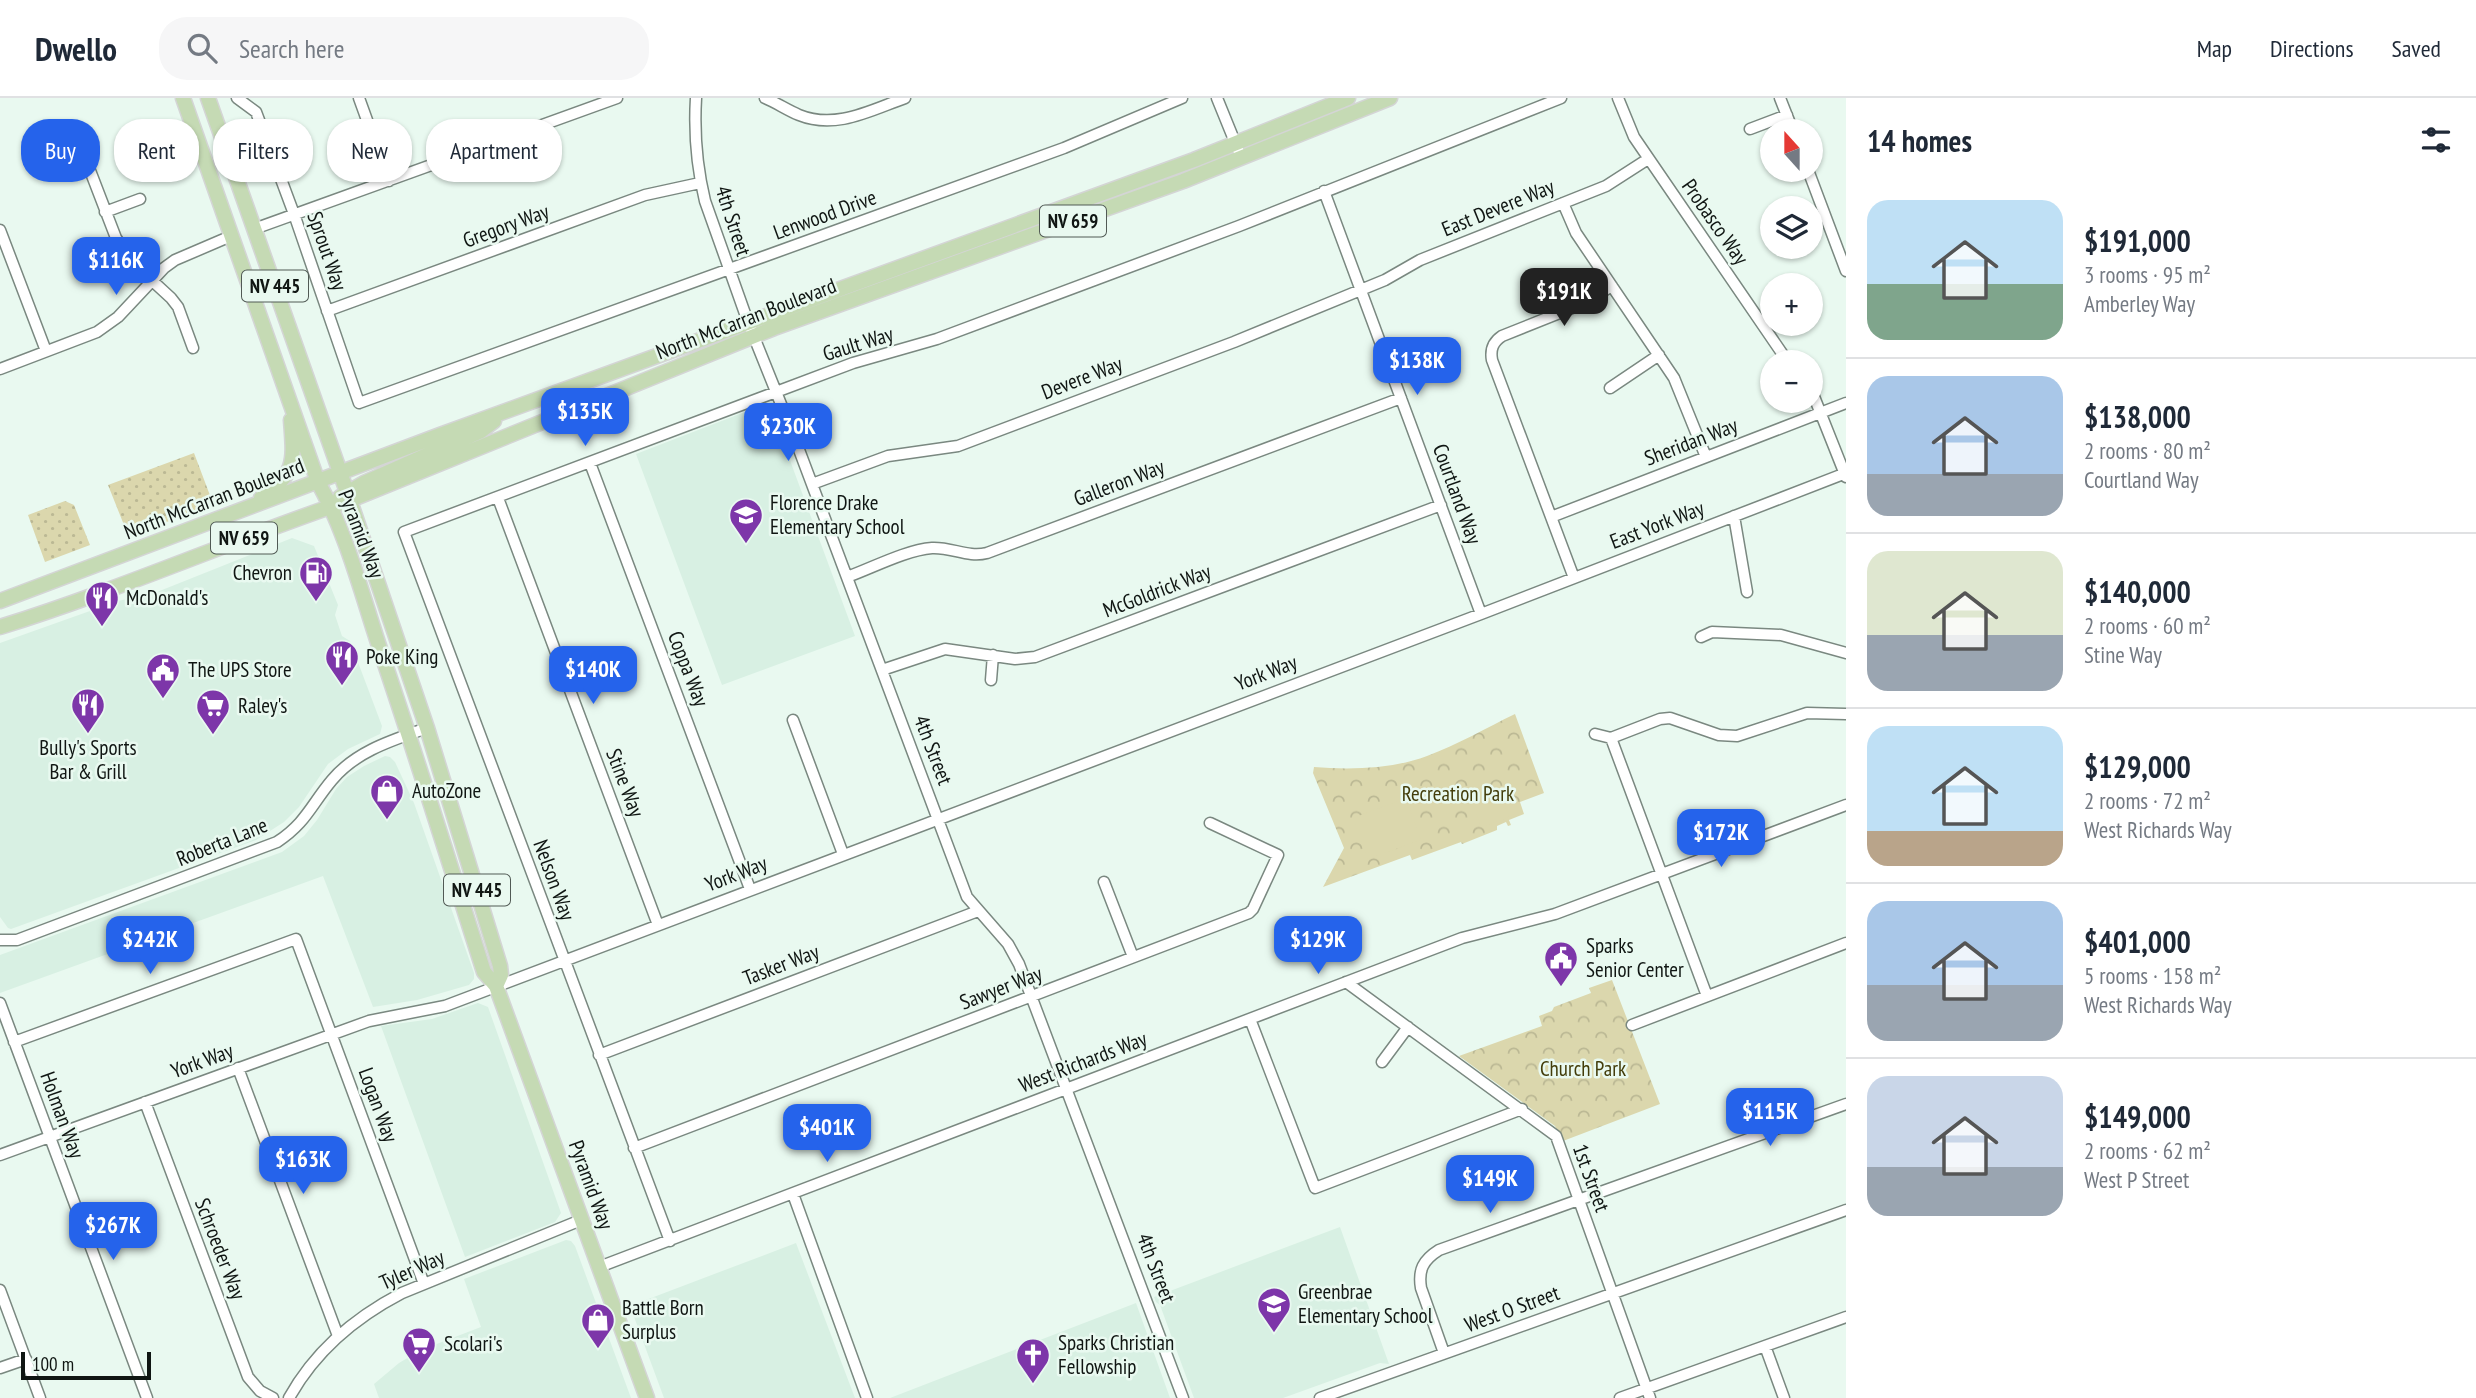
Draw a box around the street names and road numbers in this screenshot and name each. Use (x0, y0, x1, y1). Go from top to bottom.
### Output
street label: East Devere Way (1438, 173, 1558, 242)
street label: Probasco Way (1676, 174, 1755, 270)
street label: 4th Street (709, 182, 758, 260)
street label: Lenwood Drive (770, 183, 880, 246)
street label: Gregory Way (459, 197, 553, 254)
road number: NV 659 (1040, 206, 1106, 237)
street label: Sprout Way (301, 208, 354, 294)
road number: NV 445 (242, 270, 308, 302)
street label: North McCarran Boulevard (652, 272, 840, 365)
street label: Gault Way (819, 320, 896, 367)
street label: Devere Way (1038, 350, 1126, 405)
street label: Sheridan Way (1640, 411, 1741, 472)
street label: Courtland Way (1427, 440, 1488, 548)
street label: North McCarran Boulevard (120, 452, 308, 545)
street label: Galleron Way (1070, 453, 1168, 512)
street label: Pyramid Way (332, 486, 391, 582)
street label: East York Way (1606, 494, 1708, 555)
road number: NV 659 (211, 522, 277, 554)
street label: McGoldrick Way (1099, 558, 1215, 623)
street label: Coppa Way (662, 627, 715, 710)
street label: York Way (1231, 648, 1301, 697)
street label: 4th Street (908, 711, 959, 789)
street label: Stine Way (600, 745, 651, 821)
street label: Roberta Lane (172, 811, 271, 872)
street label: Nelson Way (527, 836, 582, 924)
street label: York Way (701, 849, 771, 898)
road number: NV 445 (444, 874, 510, 905)
street label: Tasker Way (739, 938, 823, 991)
street label: Sawyer Way (956, 959, 1046, 1016)
street label: West Richards Way (1015, 1025, 1151, 1098)
street label: York Way (167, 1037, 237, 1084)
street label: Logan Way (353, 1064, 404, 1146)
street label: Holman Way (34, 1068, 91, 1162)
street label: Pyramid Way (563, 1137, 620, 1233)
street label: 1st Street (1567, 1140, 1616, 1216)
street label: Schroeder Way (189, 1194, 252, 1303)
street label: 4th Street (1131, 1229, 1182, 1307)
street label: Tyler Way (375, 1243, 449, 1296)
street label: West O Street (1461, 1279, 1563, 1338)

